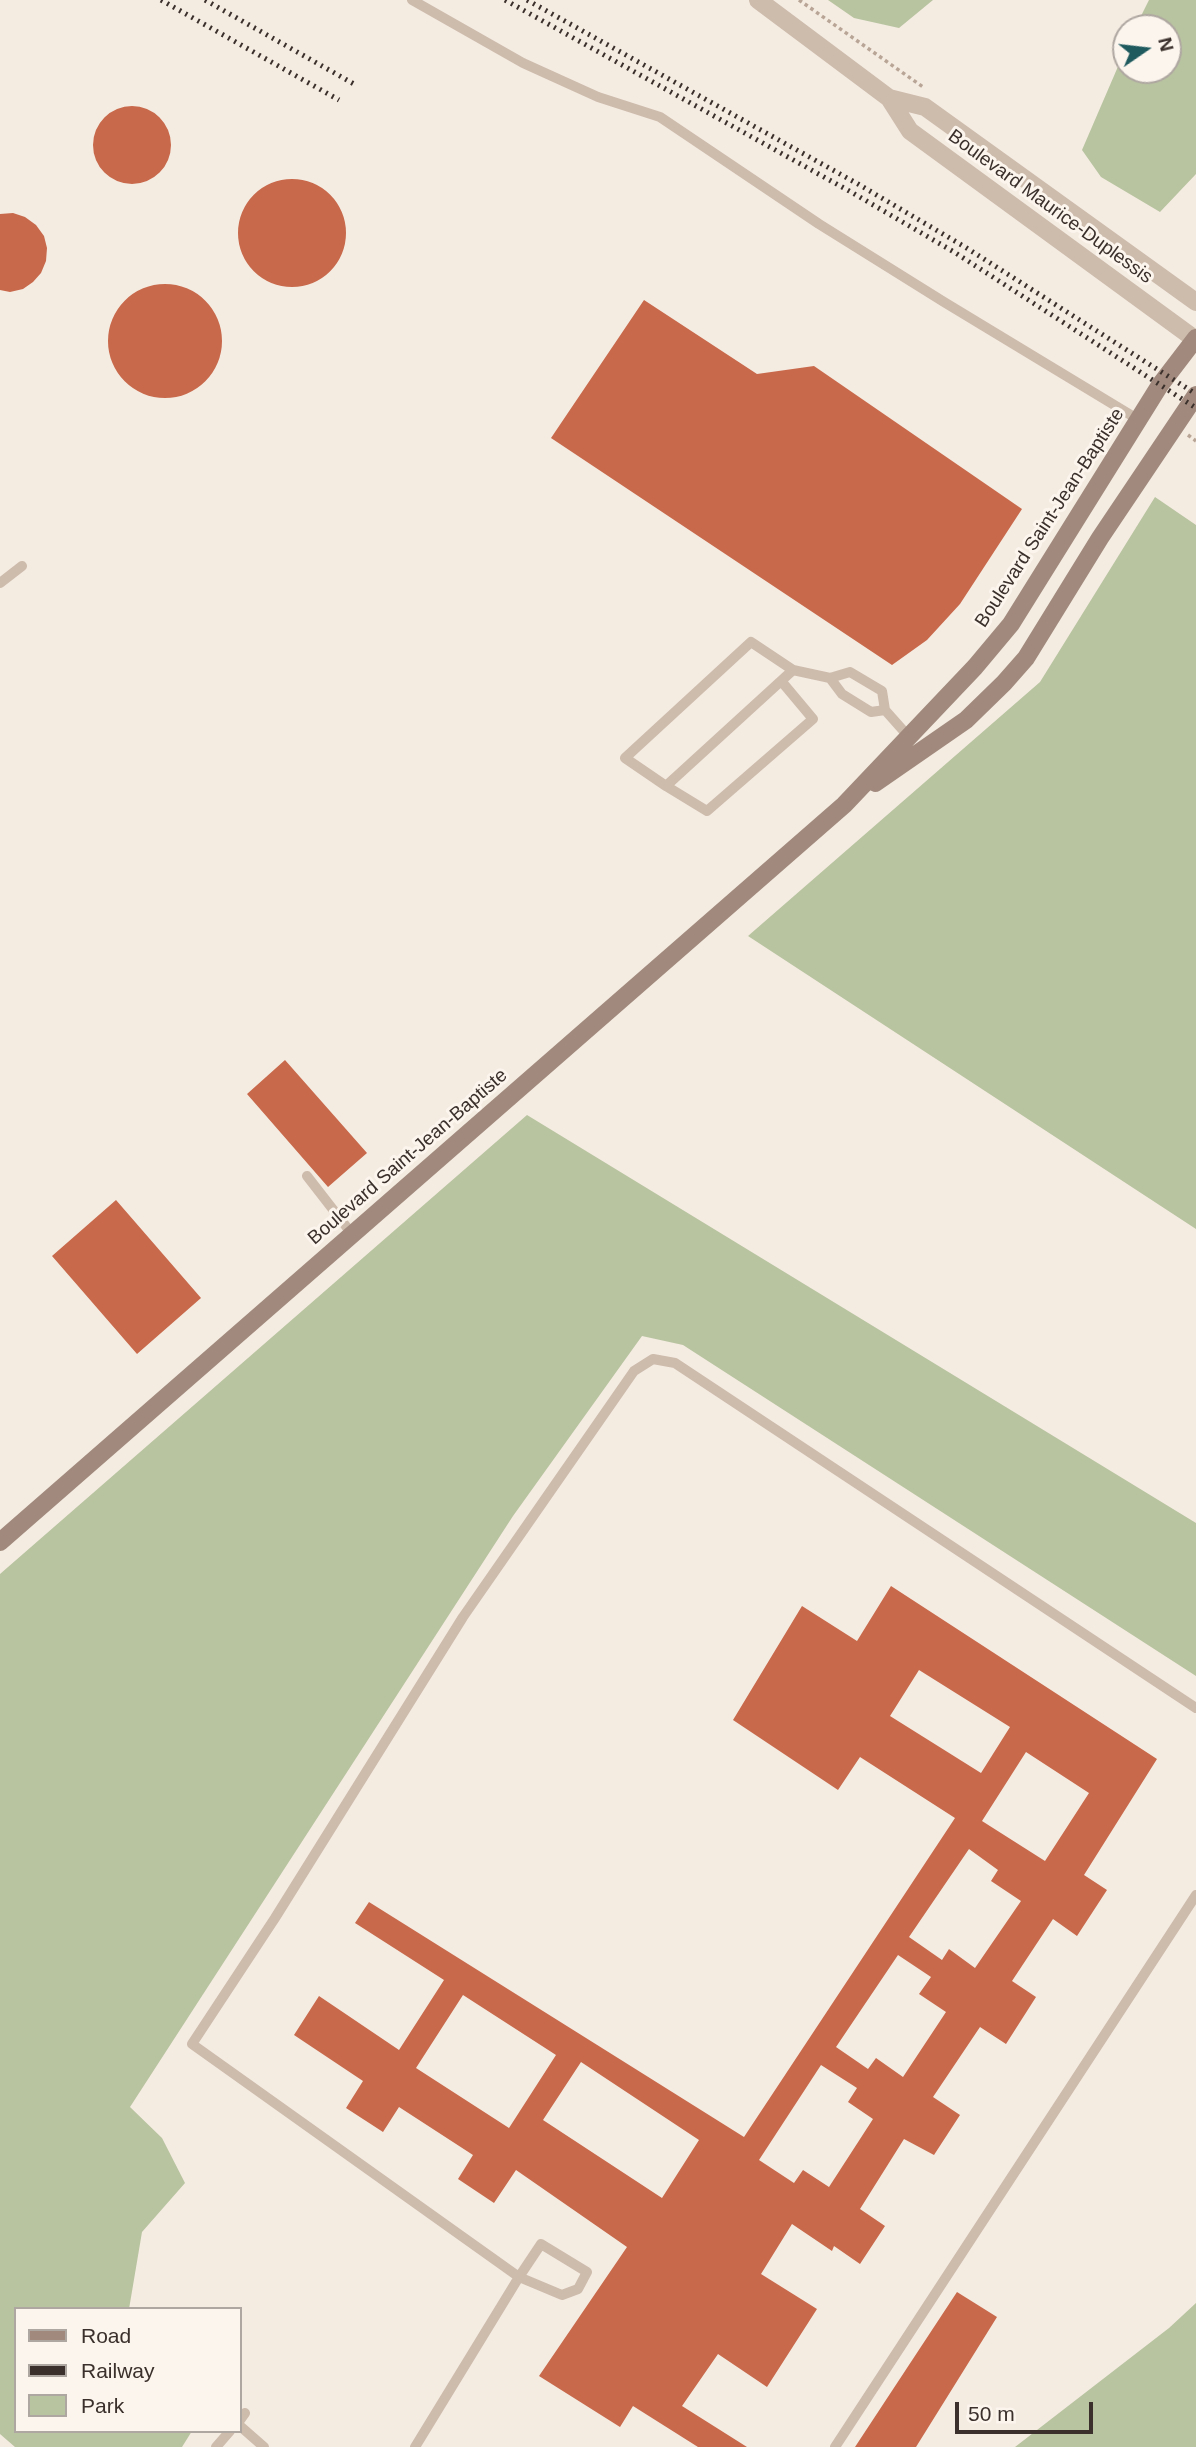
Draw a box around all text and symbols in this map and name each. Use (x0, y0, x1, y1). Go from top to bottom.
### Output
north arrow (1112, 14, 1182, 84)
text: N (1154, 35, 1178, 53)
street label: Boulevard Maurice-Duplessis (943, 125, 1157, 289)
street label: Boulevard Saint-Jean-Baptiste (971, 404, 1129, 632)
street label: Boulevard Saint-Jean-Baptiste (304, 1064, 512, 1250)
legend (14, 2307, 242, 2433)
text: Road (81, 2324, 131, 2347)
text: Railway (81, 2359, 155, 2382)
scale bar (958, 2388, 1096, 2432)
text: Park (81, 2394, 124, 2417)
text: 50 m (968, 2402, 1015, 2425)

